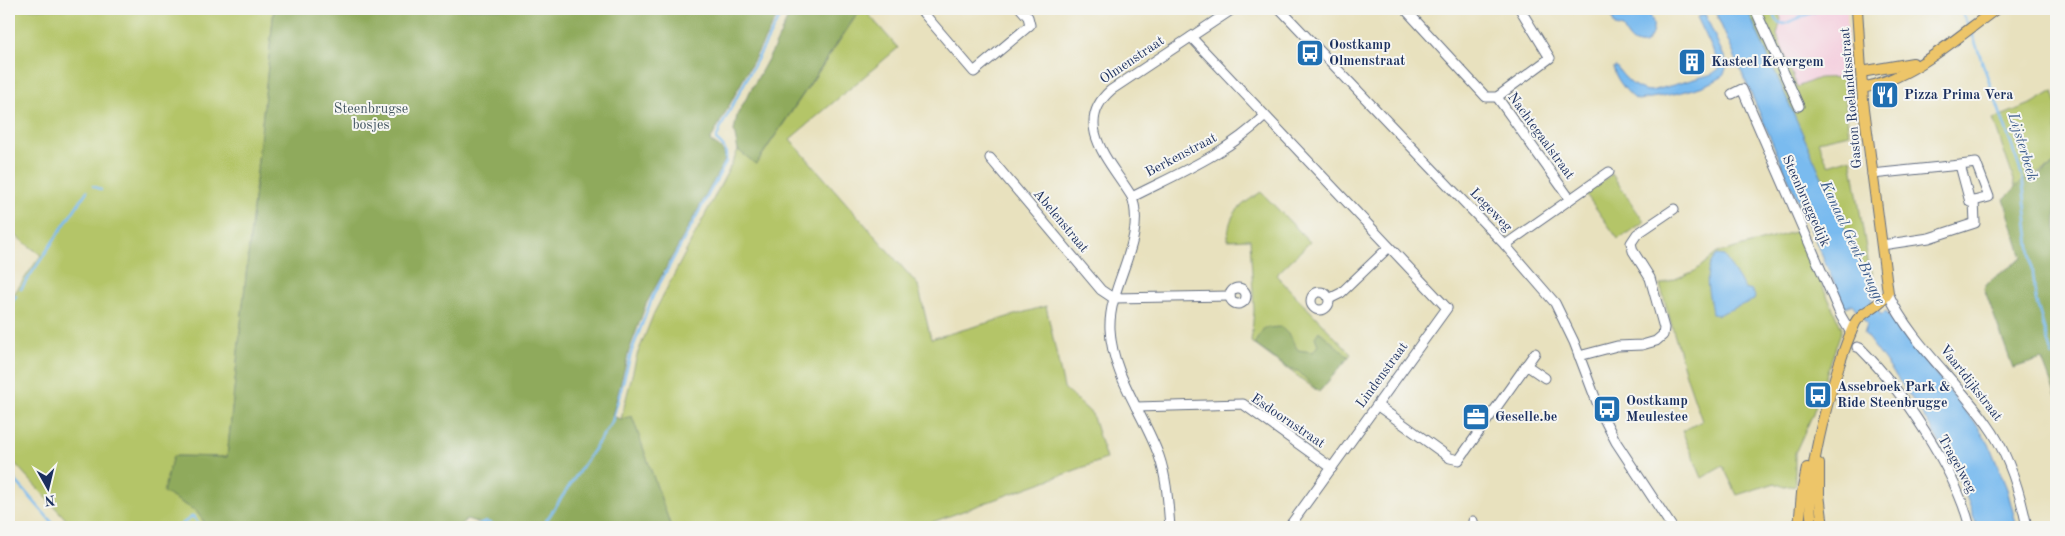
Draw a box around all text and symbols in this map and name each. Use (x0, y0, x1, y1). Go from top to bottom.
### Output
street label: Gaston Roelandtsstraat (1838, 27, 1864, 169)
street label: Olmenstraat (1097, 33, 1167, 87)
bus stop icon: Oostkamp Olmenstraat (1295, 38, 1325, 68)
place label: Oostkamp Olmenstraat (1329, 38, 1405, 68)
building icon: Kasteel Kevergem (1677, 47, 1707, 77)
place label: Kasteel Kevergem (1711, 55, 1824, 69)
restaurant icon: Pizza Prima Vera (1870, 80, 1900, 110)
place label: Pizza Prima Vera (1904, 88, 2013, 102)
street label: Nachtegaalstraat (1505, 90, 1577, 182)
park label: Steenbrugse bosjes (334, 102, 408, 132)
water label: Lijsterbeek (2004, 110, 2040, 183)
street label: Berkenstraat (1143, 130, 1219, 180)
street label: Steenbruggedijk (1780, 153, 1832, 249)
water label: Kanaal Gent-Brugge (1816, 178, 1887, 307)
street label: Legeweg (1467, 186, 1515, 235)
street label: Abelenstraat (1031, 187, 1091, 255)
street label: Lindenstraat (1354, 339, 1410, 410)
street label: Vaartdijkstraat (1937, 342, 2005, 424)
bus stop icon: Assebroek Park & Ride Steenbrugge (1803, 380, 1833, 410)
place label: Assebroek Park & Ride Steenbrugge (1837, 380, 1950, 410)
street label: Esdoornstraat (1249, 391, 1328, 451)
bus stop icon: Oostkamp Meulestee (1592, 394, 1622, 424)
place label: Oostkamp Meulestee (1626, 394, 1688, 424)
office icon: Geselle.be (1461, 402, 1491, 432)
place label: Geselle.be (1495, 410, 1557, 424)
street label: Tragelweg (1935, 432, 1979, 496)
north arrow (22, 464, 72, 514)
text: N (43, 492, 56, 508)

